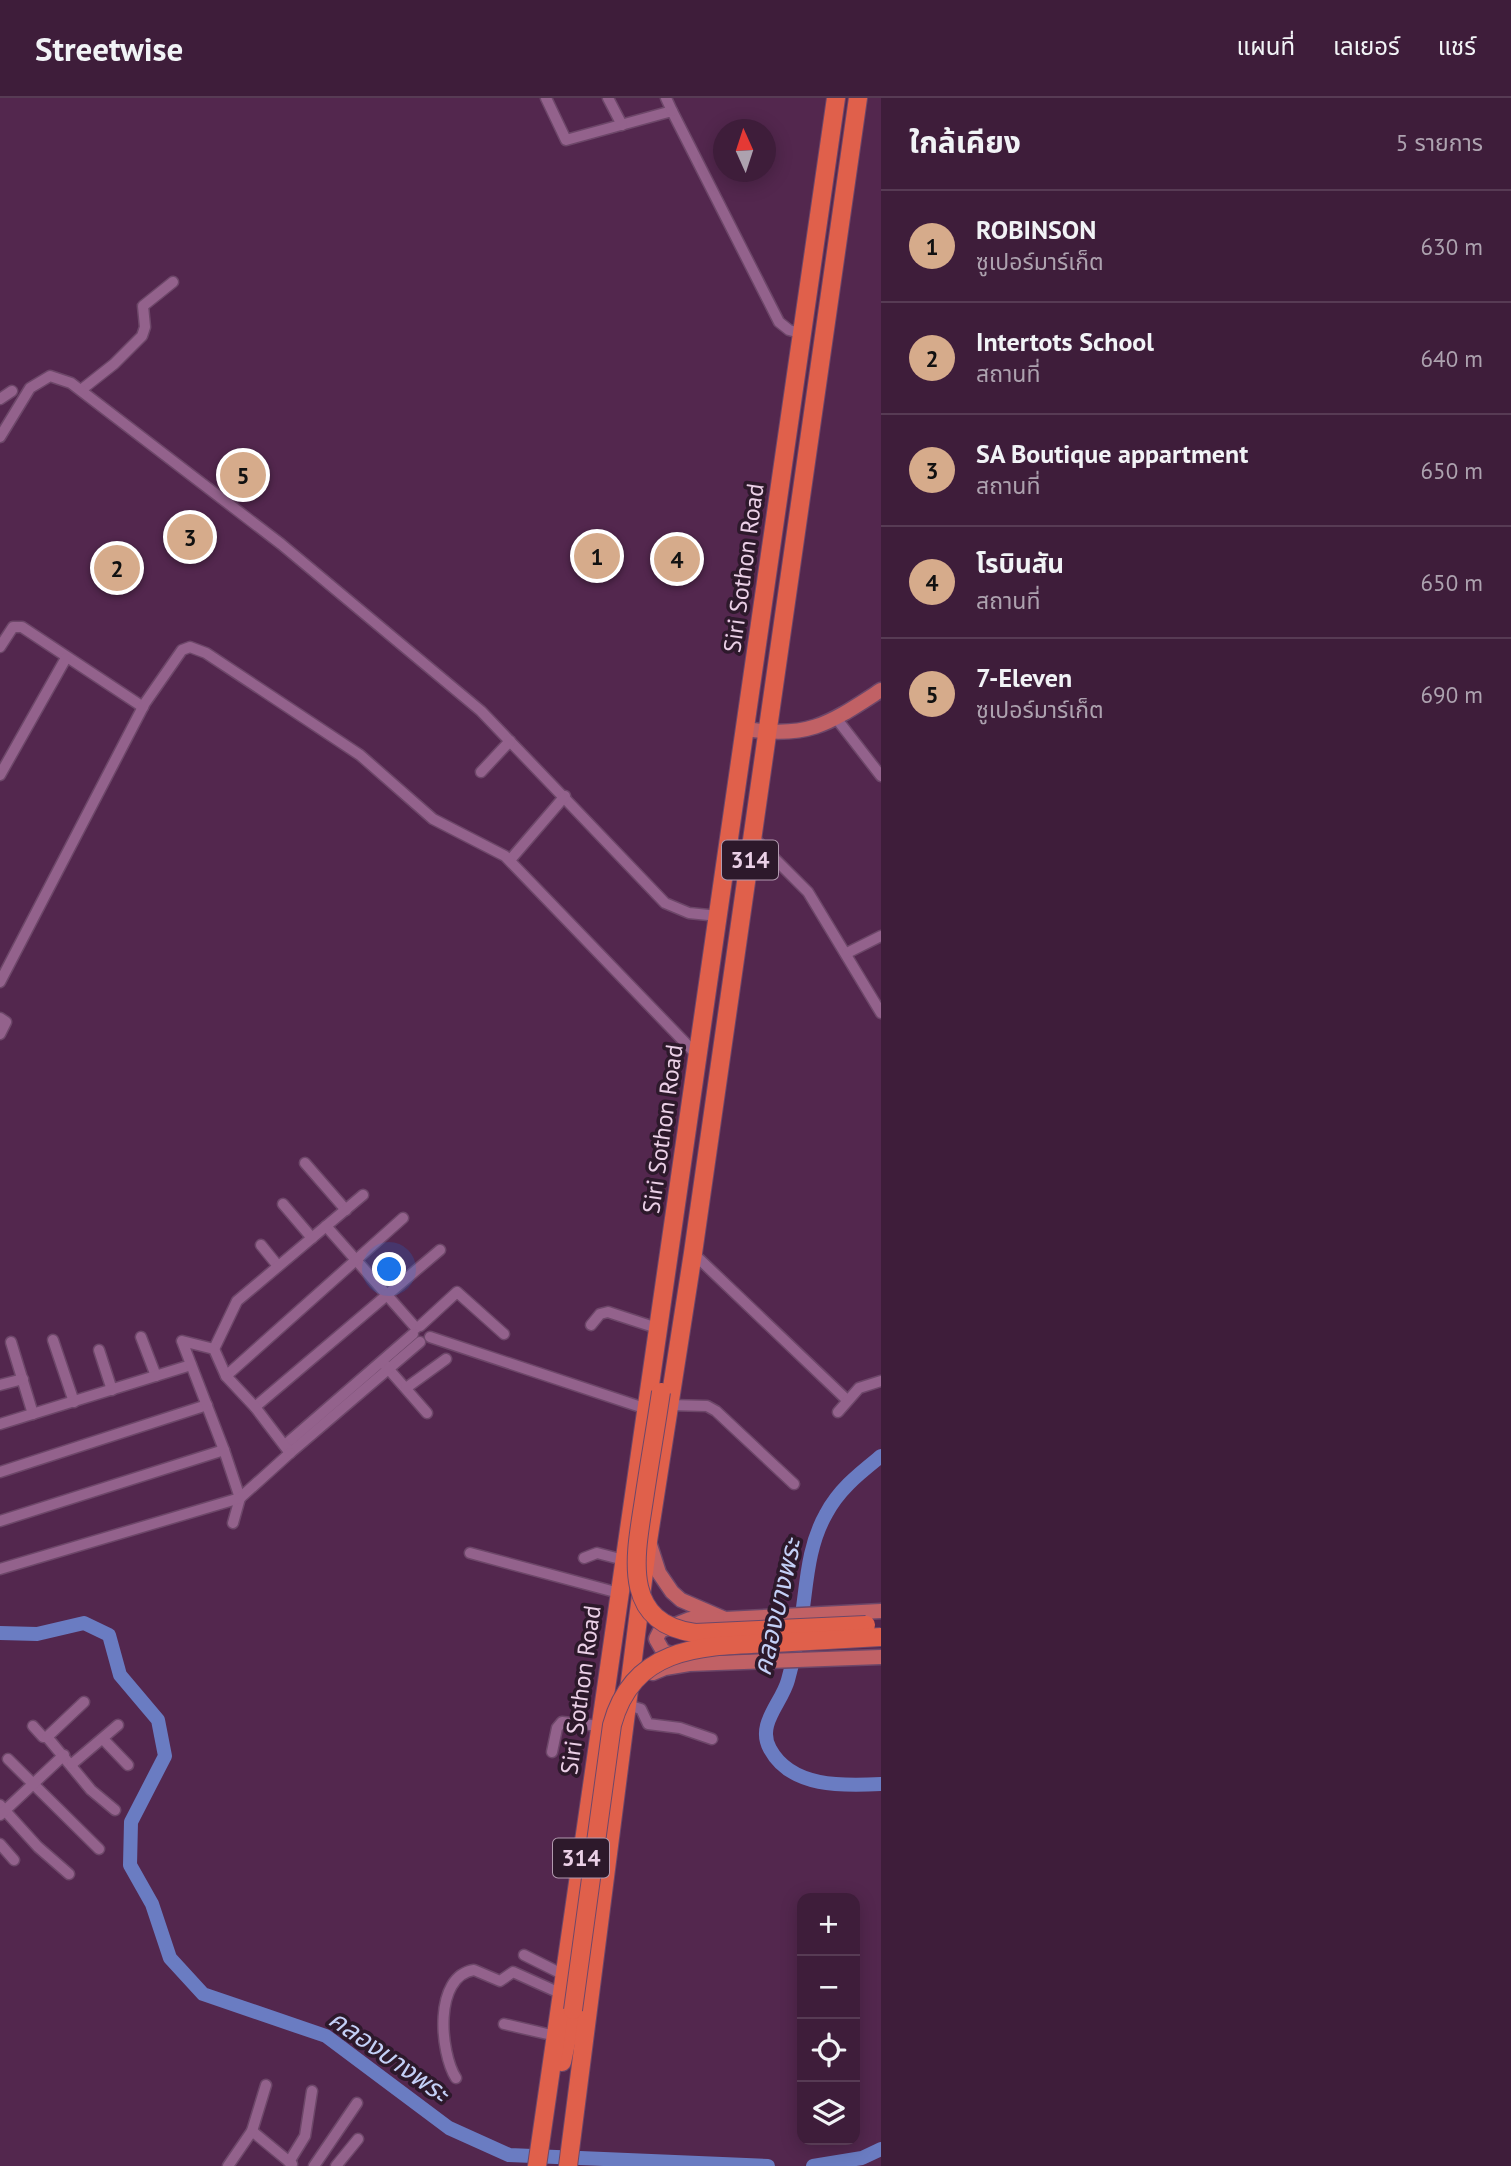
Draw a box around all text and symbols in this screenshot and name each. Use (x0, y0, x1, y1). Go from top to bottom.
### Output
text: Streetwise (35, 27, 183, 70)
text: แผนที่ (1237, 31, 1295, 62)
text: เลเยอร์ (1333, 31, 1400, 62)
text: แชร์ (1438, 31, 1476, 62)
north arrow (713, 119, 776, 182)
text: ใกล้เคียง (909, 122, 1021, 161)
text: 5 รายการ (1396, 128, 1483, 157)
text: ROBINSON (976, 213, 1096, 246)
text: 1 (925, 232, 939, 261)
text: 630 m (1421, 232, 1483, 261)
text: ซูเปอร์มาร์เก็ต (976, 247, 1104, 276)
text: Intertots School (976, 325, 1154, 358)
text: 2 (925, 344, 939, 373)
text: 640 m (1421, 344, 1483, 373)
text: สถานที่ (976, 359, 1040, 388)
text: SA Boutique appartment (976, 437, 1248, 470)
pin: 5 (220, 449, 266, 501)
text: 3 (925, 456, 939, 485)
text: 650 m (1421, 456, 1483, 485)
text: สถานที่ (976, 471, 1040, 500)
street label: Siri Sothon Road (716, 481, 771, 654)
pin: 3 (167, 511, 213, 563)
pin: 1 (574, 530, 620, 582)
pin: 4 (654, 533, 700, 585)
pin: 2 (94, 542, 140, 594)
text: โรบินสัน (976, 547, 1064, 580)
text: 4 (925, 568, 939, 597)
text: 650 m (1421, 568, 1483, 597)
text: สถานที่ (976, 586, 1040, 615)
text: 7-Eleven (976, 661, 1072, 694)
text: 5 (925, 680, 939, 709)
text: 690 m (1421, 680, 1483, 709)
text: ซูเปอร์มาร์เก็ต (976, 695, 1104, 724)
road number: 314 (722, 840, 778, 880)
street label: Siri Sothon Road (635, 1042, 690, 1215)
your location (372, 1252, 406, 1286)
water label: คลองบางพระ (745, 1533, 809, 1679)
street label: Siri Sothon Road (553, 1603, 608, 1776)
road number: 314 (553, 1838, 609, 1877)
map controls (797, 1893, 860, 2145)
button: + (797, 1893, 860, 1956)
button: − (797, 1956, 860, 2019)
water label: คลองบางพระ (323, 2002, 458, 2110)
button: locate (797, 2019, 860, 2082)
button: layers (797, 2082, 860, 2145)

